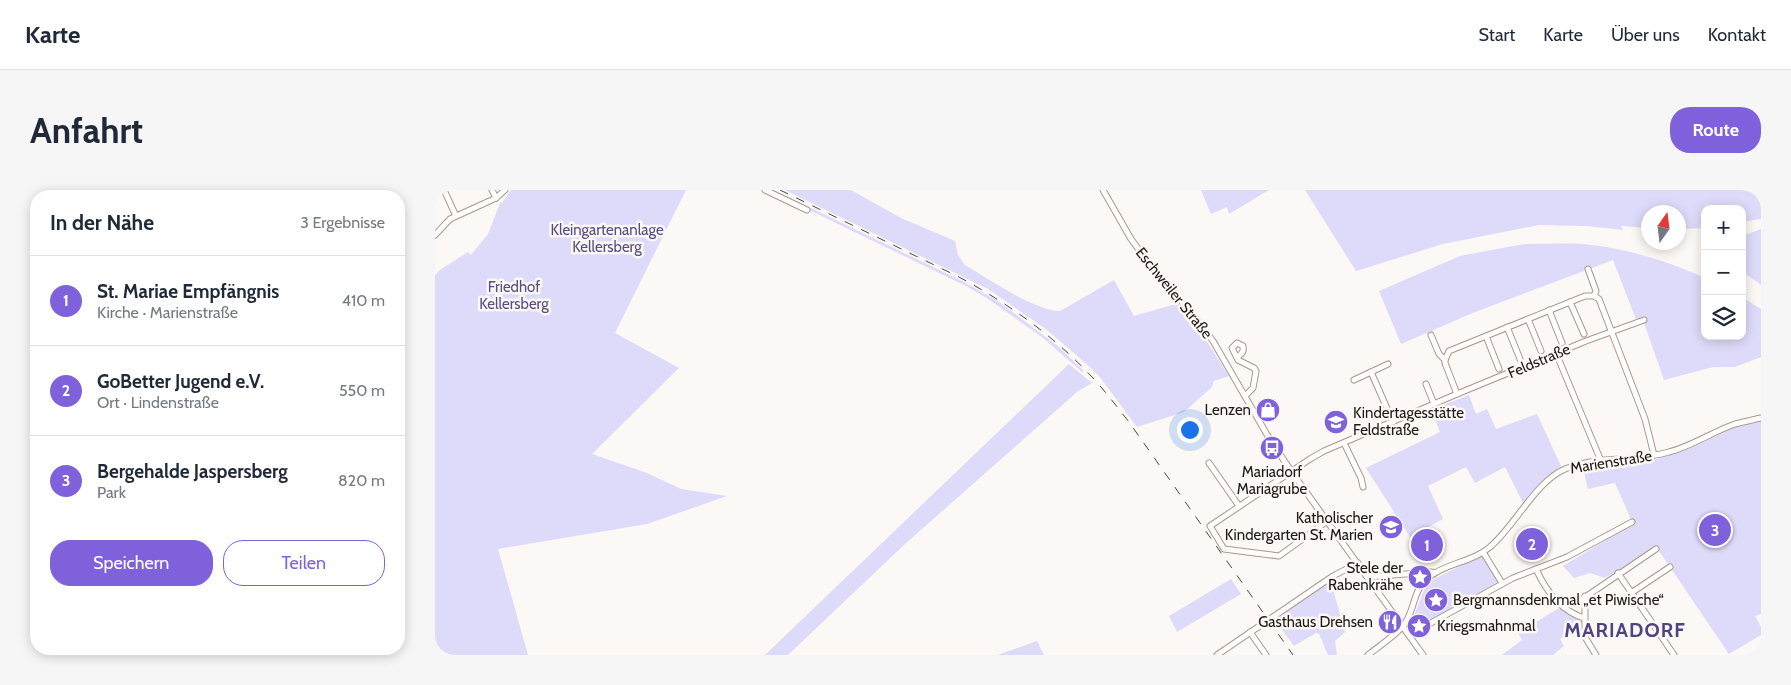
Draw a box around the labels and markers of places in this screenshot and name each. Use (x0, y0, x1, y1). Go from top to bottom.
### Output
shop icon: Lenzen (1255, 397, 1281, 423)
place label: Lenzen (1205, 401, 1251, 419)
place label: Kindertagesstätte Feldstraße (1353, 404, 1464, 439)
school or university icon: Kindertagesstätte Feldstraße (1323, 409, 1349, 435)
bus stop icon: Mariadorf Mariagrube (1259, 435, 1285, 461)
place label: Mariadorf Mariagrube (1237, 463, 1308, 498)
place label: Katholischer Kindergarten St. Marien (1225, 509, 1373, 544)
pin: 3 (1699, 511, 1731, 549)
school or university icon: Katholischer Kindergarten St. Marien (1378, 514, 1404, 540)
pin: 2 (1516, 525, 1548, 563)
pin: 1 (1411, 526, 1443, 564)
place label: Stele der Rabenkrähe (1328, 559, 1403, 594)
place icon: Stele der Rabenkrähe (1407, 564, 1433, 590)
place icon: Bergmannsdenkmal „et Piwische“ (1423, 587, 1449, 613)
place label: Bergmannsdenkmal „et Piwische“ (1453, 591, 1664, 609)
restaurant icon: Gasthaus Drehsen (1377, 609, 1403, 635)
place label: Gasthaus Drehsen (1258, 613, 1373, 631)
place icon: Kriegsmahnmal (1406, 613, 1432, 639)
place label: Kriegsmahnmal (1437, 617, 1536, 635)

